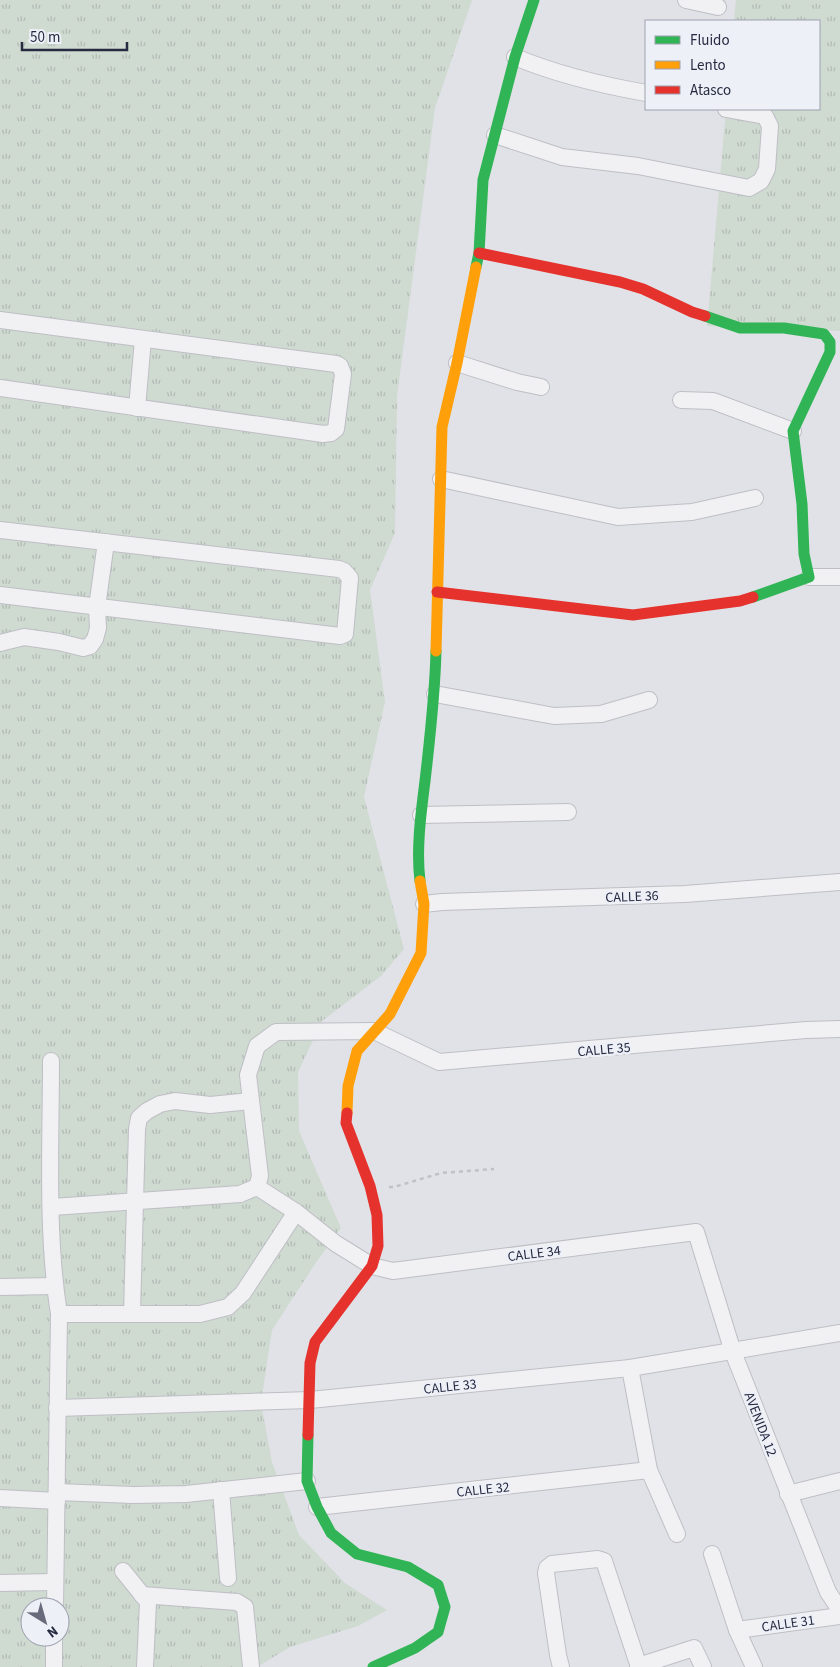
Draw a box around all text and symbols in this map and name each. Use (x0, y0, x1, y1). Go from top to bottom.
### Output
scale bar (22, 20, 128, 52)
legend (645, 20, 820, 110)
text: 50 m (30, 27, 60, 48)
text: Fluido (690, 30, 730, 51)
text: Lento (690, 55, 726, 76)
text: Atasco (690, 80, 731, 101)
street label: CALLE 36 (605, 886, 659, 908)
street label: CALLE 35 (577, 1038, 632, 1062)
street label: CALLE 34 (506, 1241, 562, 1267)
street label: CALLE 33 (423, 1374, 478, 1400)
street label: AVENIDA 12 (739, 1389, 782, 1459)
street label: CALLE 32 (456, 1477, 511, 1503)
north arrow (20, 1597, 70, 1647)
street label: CALLE 31 (760, 1610, 816, 1638)
text: N (42, 1621, 62, 1642)

